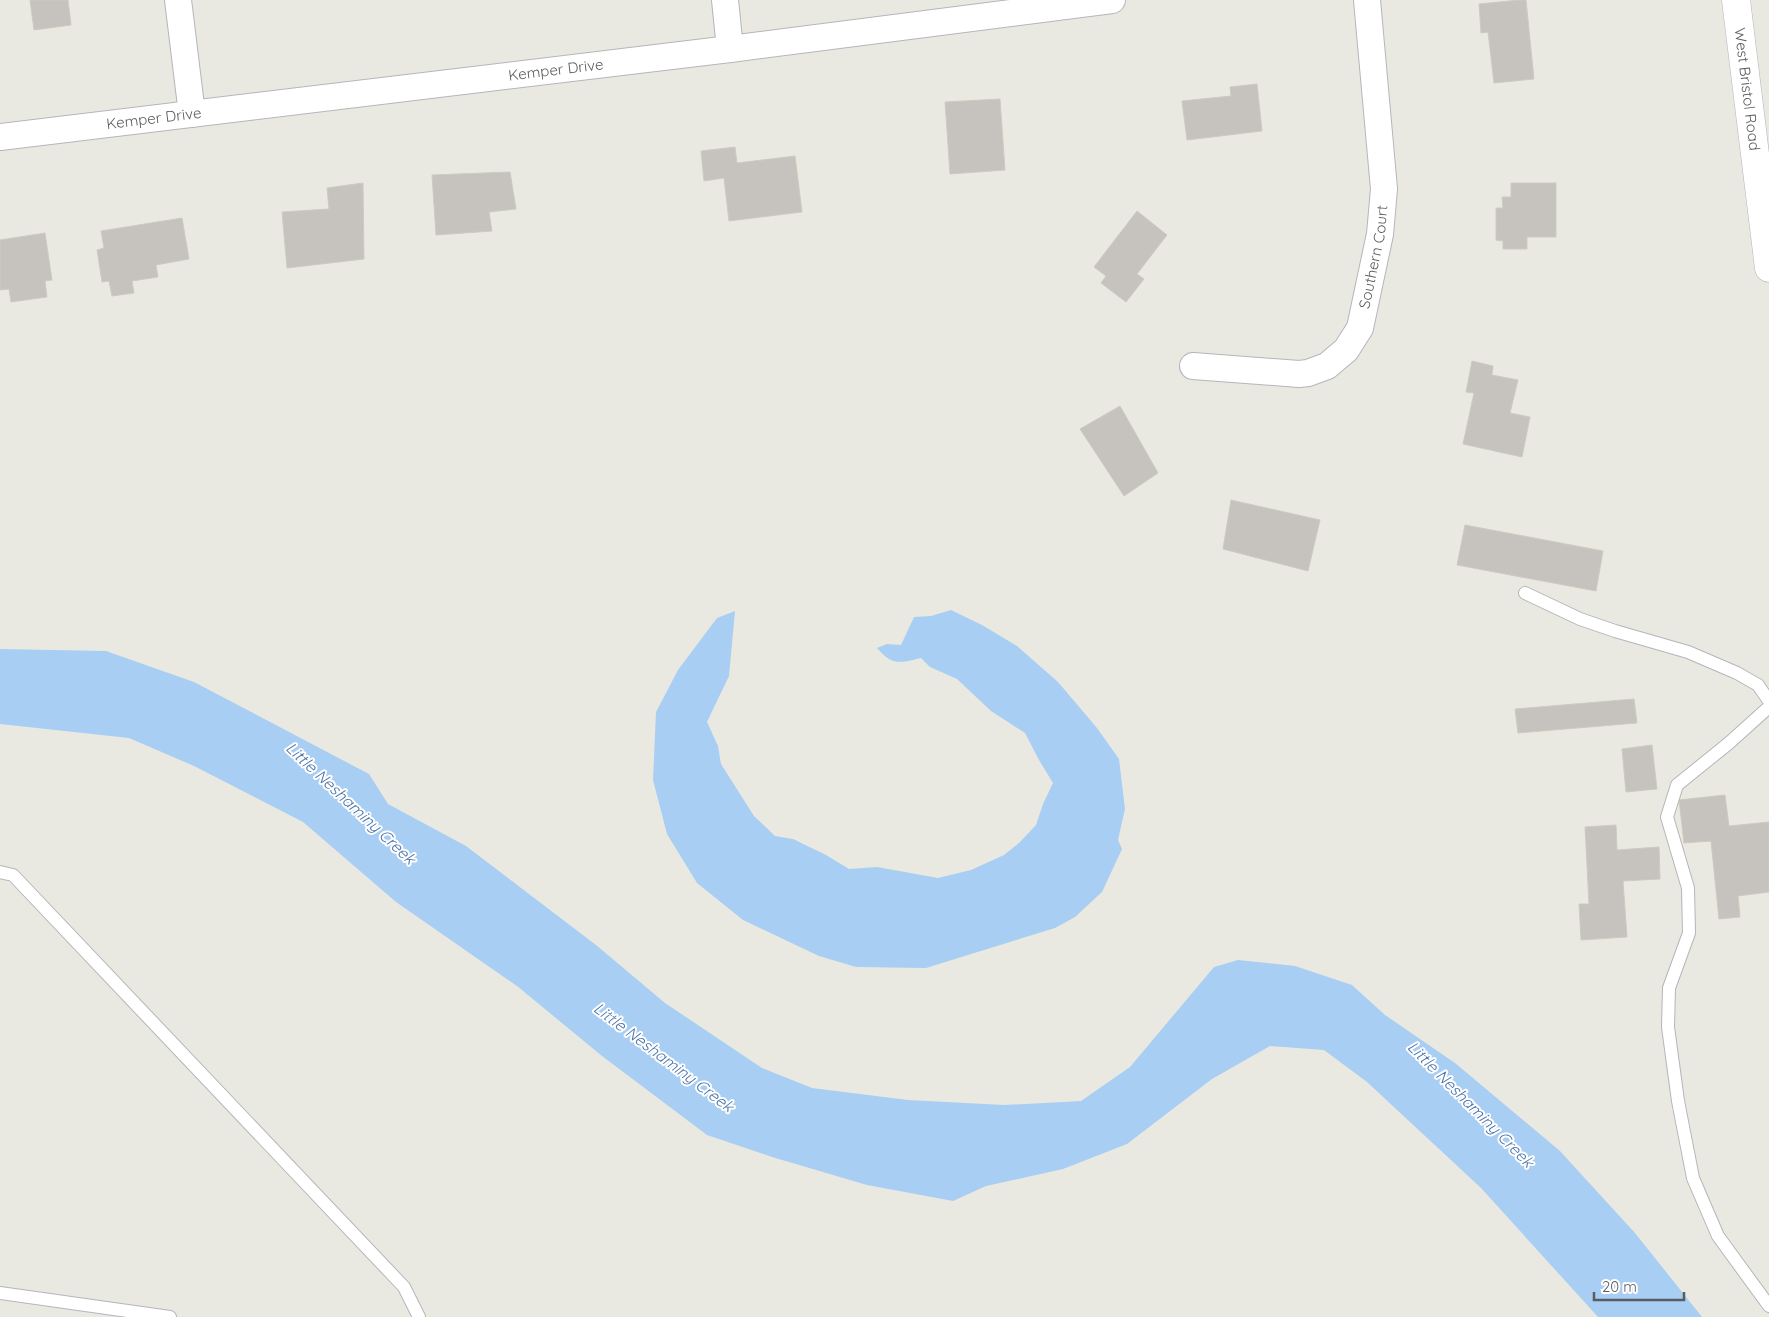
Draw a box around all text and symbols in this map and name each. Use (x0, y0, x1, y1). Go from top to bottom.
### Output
street label: West Bristol Road (1731, 27, 1764, 152)
street label: Kemper Drive (507, 54, 605, 85)
street label: Kemper Drive (105, 103, 202, 133)
street label: Southern Court (1354, 204, 1392, 310)
water label: Little Neshaminy Creek (282, 738, 421, 869)
water label: Little Neshaminy Creek (590, 998, 739, 1117)
water label: Little Neshaminy Creek (1404, 1037, 1539, 1172)
scale bar (1594, 1270, 1684, 1302)
text: 20 m (1602, 1277, 1637, 1296)

